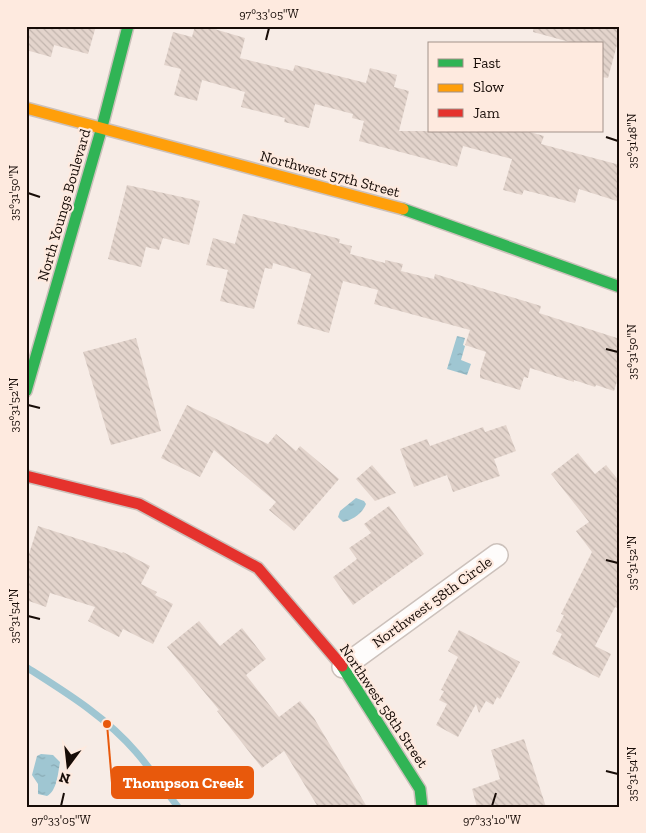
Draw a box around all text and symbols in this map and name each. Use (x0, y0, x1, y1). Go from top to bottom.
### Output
text: 97°33'05"W (239, 7, 300, 21)
legend (428, 42, 604, 132)
text: Fast (473, 54, 501, 72)
text: Slow (473, 78, 505, 96)
text: Jam (473, 104, 500, 122)
text: 35°31'48"N (625, 113, 639, 169)
street label: North Youngs Boulevard (34, 126, 95, 283)
street label: Northwest 57th Street (258, 147, 402, 201)
text: 35°31'50"N (7, 165, 21, 221)
text: 35°31'50"N (625, 324, 639, 380)
text: 35°31'52"N (7, 377, 21, 432)
text: 35°31'52"N (625, 535, 639, 590)
street label: Northwest 58th Circle (369, 553, 495, 651)
text: 35°31'54"N (7, 588, 21, 643)
street label: Northwest 58th Street (336, 641, 432, 771)
north arrow (42, 740, 92, 790)
text: 35°31'54"N (625, 746, 639, 801)
callout: Thompson Creek (112, 767, 253, 798)
text: N (57, 768, 72, 788)
text: Thompson Creek (122, 773, 244, 792)
text: 97°33'05"W (31, 813, 92, 827)
text: 97°33'10"W (463, 813, 522, 827)

